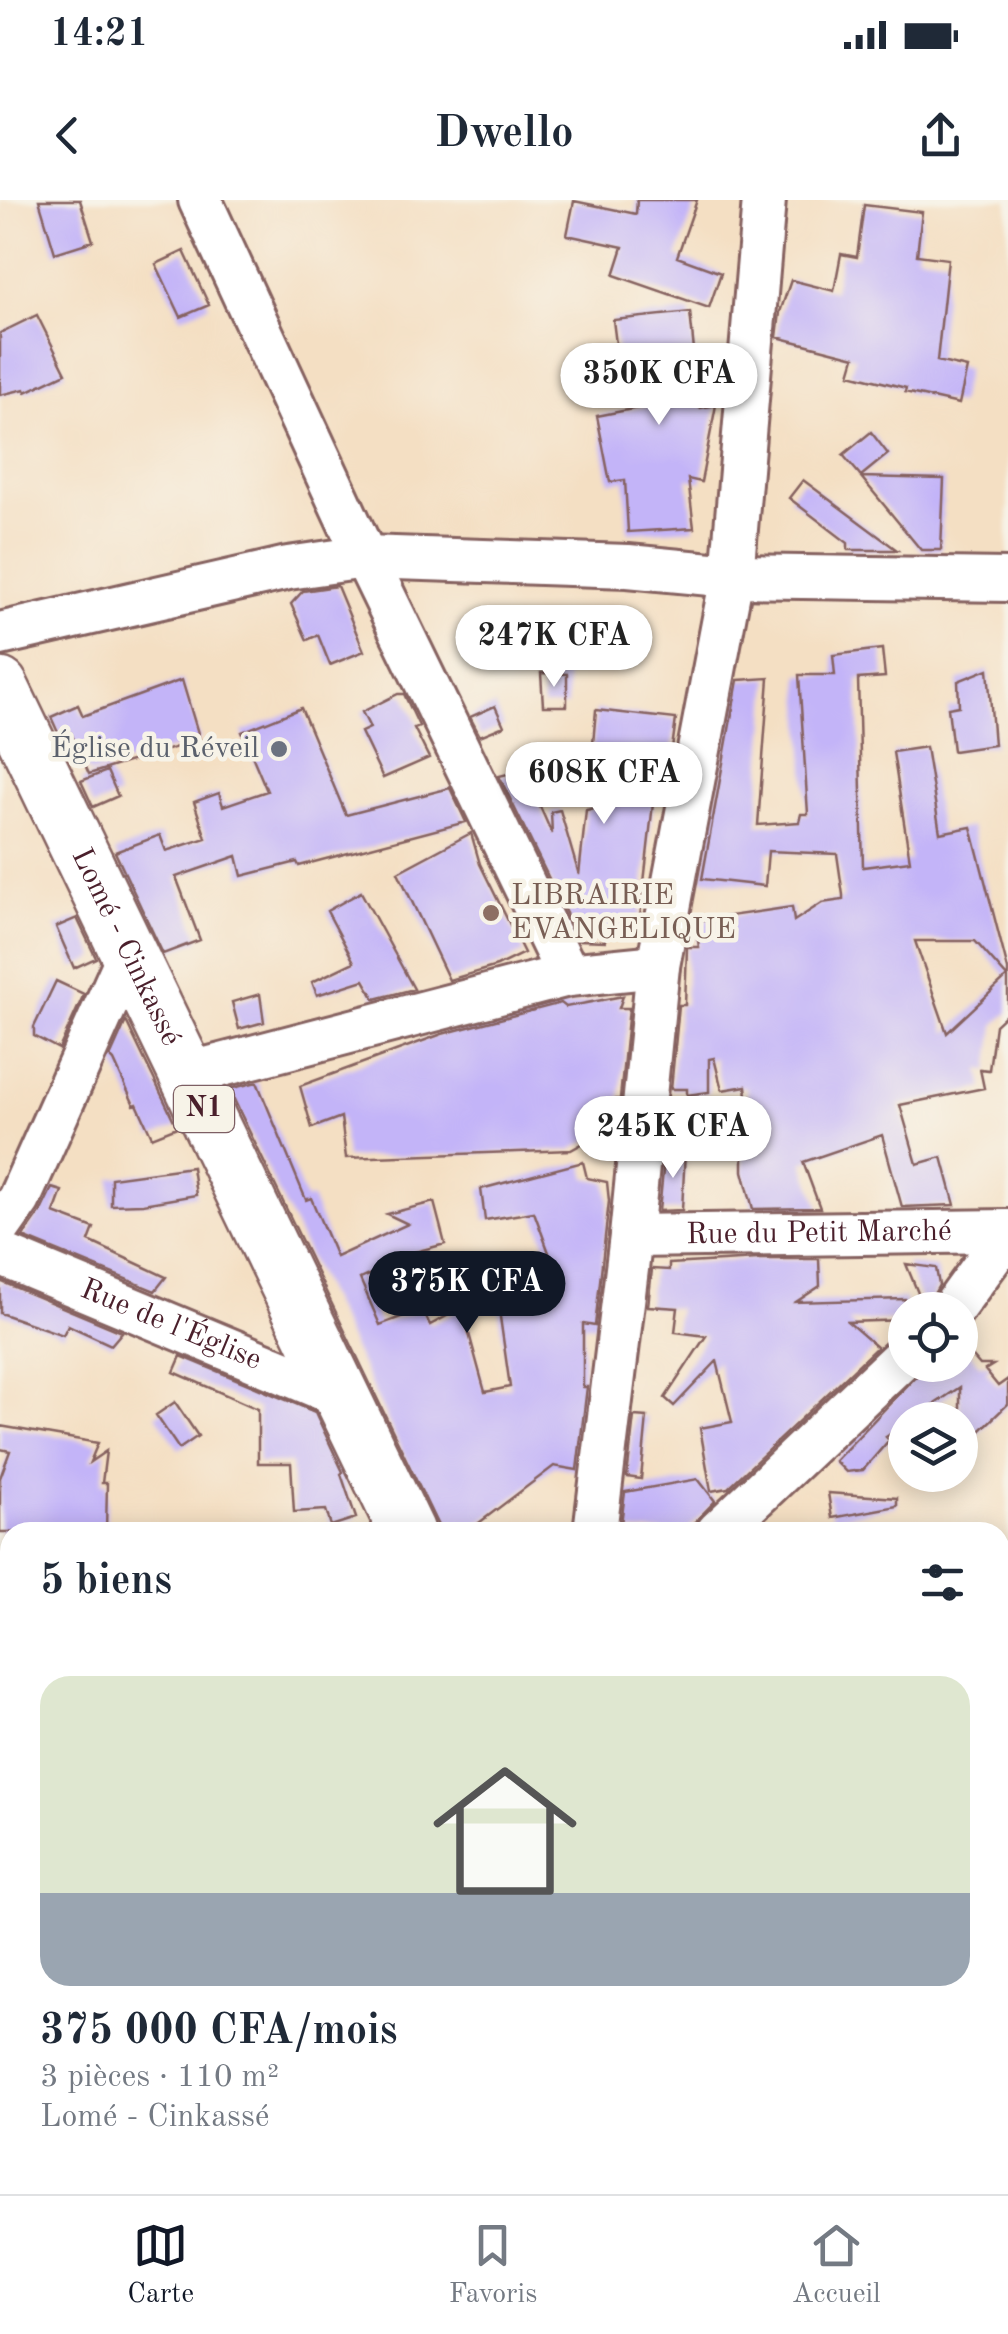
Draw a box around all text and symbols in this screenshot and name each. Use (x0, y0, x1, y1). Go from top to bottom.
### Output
text: 14:21 (50, 16, 149, 54)
icon: back (40, 108, 95, 163)
icon: share (913, 108, 968, 163)
text: Dwello (434, 112, 574, 157)
pin: 350K CFA (556, 343, 762, 428)
text: 350K CFA (582, 359, 736, 391)
pin: 247K CFA (451, 605, 657, 690)
text: 247K CFA (477, 621, 631, 653)
place label: Église du Réveil (51, 729, 259, 764)
marker: Église du Réveil (268, 738, 290, 760)
pin: 608K CFA (501, 742, 707, 827)
text: 608K CFA (527, 758, 681, 790)
street label: Lomé - Cinkassé (66, 844, 186, 1051)
place label: LIBRAIRIE EVANGELIQUE (511, 881, 736, 945)
marker: LIBRAIRIE EVANGELIQUE (480, 902, 502, 924)
road number: N1 (174, 1086, 234, 1132)
pin: 245K CFA (570, 1096, 776, 1181)
text: 245K CFA (596, 1112, 750, 1144)
street label: Rue du Petit Marché (686, 1217, 952, 1250)
pin: 375K CFA (364, 1251, 570, 1336)
text: 375K CFA (390, 1267, 544, 1299)
street label: Rue de l'Église (76, 1274, 266, 1376)
map controls (888, 1292, 978, 1492)
button: locate (888, 1292, 978, 1382)
button: layers (888, 1402, 978, 1492)
icon: filters (915, 1555, 970, 1610)
text: 5 biens (40, 1561, 172, 1603)
icon: home (415, 1741, 595, 1921)
text: 375 000 CFA/mois (40, 2011, 398, 2053)
text: 3 pièces · 110 m² (40, 2062, 279, 2094)
text: Lomé - Cinkassé (40, 2102, 270, 2134)
tab: Carte (127, 2218, 194, 2313)
tab: Favoris (449, 2218, 537, 2313)
tab: Accueil (792, 2218, 881, 2313)

